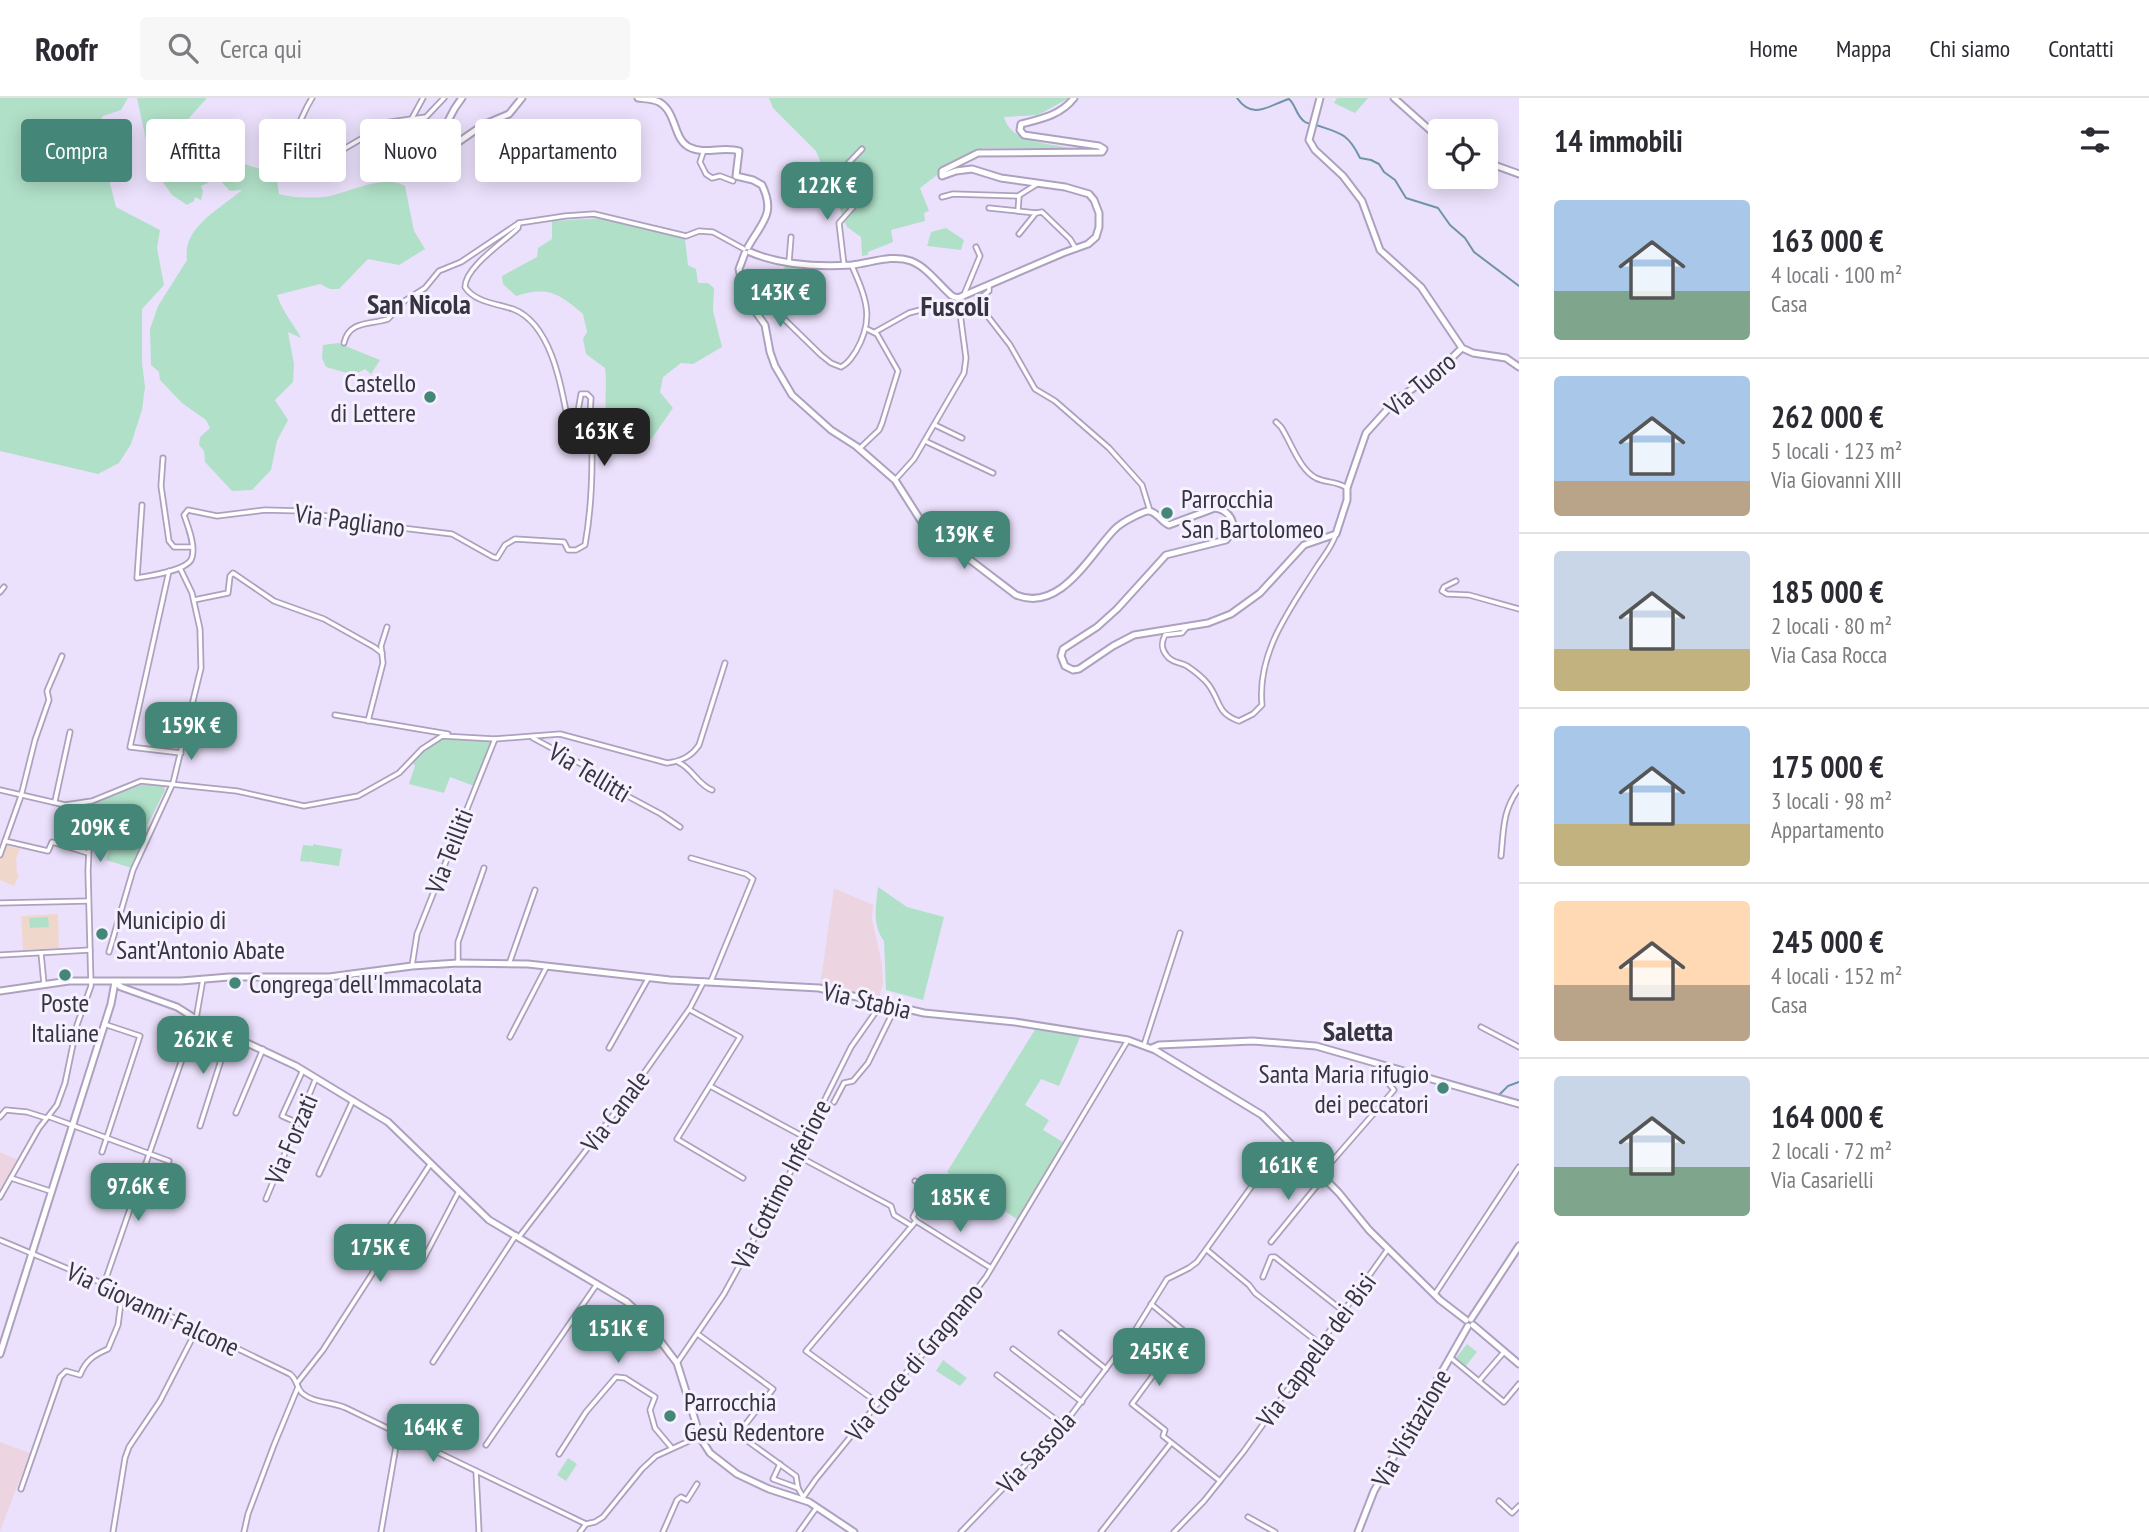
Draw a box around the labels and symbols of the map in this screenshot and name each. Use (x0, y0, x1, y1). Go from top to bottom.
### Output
pin: 122K € (770, 162, 884, 222)
pin: 143K € (723, 270, 837, 329)
district label: San Nicola (367, 285, 471, 322)
district label: Fuscoli (920, 287, 990, 324)
street label: Via Tuoro (1377, 345, 1462, 424)
place label: Castello di Lettere (331, 366, 416, 429)
marker: Castello di Lettere (422, 389, 438, 405)
pin: 163K € (547, 408, 661, 468)
place label: Parrocchia San Bartolomeo (1181, 482, 1324, 545)
street label: Via Pagliano (292, 496, 407, 544)
marker: Parrocchia San Bartolomeo (1159, 505, 1175, 521)
pin: 139K € (907, 512, 1021, 571)
pin: 159K € (134, 702, 248, 762)
street label: Via Tellitti (542, 734, 637, 809)
pin: 209K € (43, 804, 157, 864)
street label: Via Teilliti (417, 804, 480, 899)
place label: Municipio di Sant'Antonio Abate (116, 903, 285, 966)
marker: Municipio di Sant'Antonio Abate (94, 926, 110, 942)
marker: Poste Italiane (57, 967, 73, 983)
place label: Congrega dell'Immacolata (249, 967, 482, 1000)
street label: Via Stabia (819, 974, 914, 1026)
marker: Congrega dell'Immacolata (227, 975, 243, 991)
place label: Poste Italiane (31, 986, 99, 1049)
district label: Saletta (1323, 1012, 1393, 1049)
pin: 262K € (146, 1016, 260, 1076)
place label: Santa Maria rifugio dei peccatori (1259, 1057, 1429, 1120)
street label: Via Canale (573, 1063, 657, 1159)
marker: Santa Maria rifugio dei peccatori (1435, 1080, 1451, 1096)
street label: Via Forzati (257, 1089, 325, 1190)
street label: Via Cottimo Inferiore (724, 1094, 838, 1275)
pin: 161K € (1231, 1142, 1345, 1202)
pin: 97.6K € (73, 1164, 203, 1223)
pin: 185K € (903, 1174, 1017, 1234)
pin: 175K € (323, 1224, 437, 1284)
street label: Via Giovanni Falcone (60, 1254, 245, 1363)
street label: Via Cappella dei Bisi (1248, 1267, 1383, 1434)
street label: Via Croce di Gragnano (837, 1276, 990, 1449)
pin: 151K € (561, 1306, 675, 1365)
pin: 245K € (1102, 1328, 1216, 1388)
street label: Via Visitazione (1363, 1363, 1458, 1494)
place label: Parrocchia Gesù Redentore (684, 1385, 825, 1448)
pin: 164K € (376, 1404, 490, 1464)
street label: Via Sassola (989, 1404, 1082, 1501)
marker: Parrocchia Gesù Redentore (662, 1408, 678, 1424)

